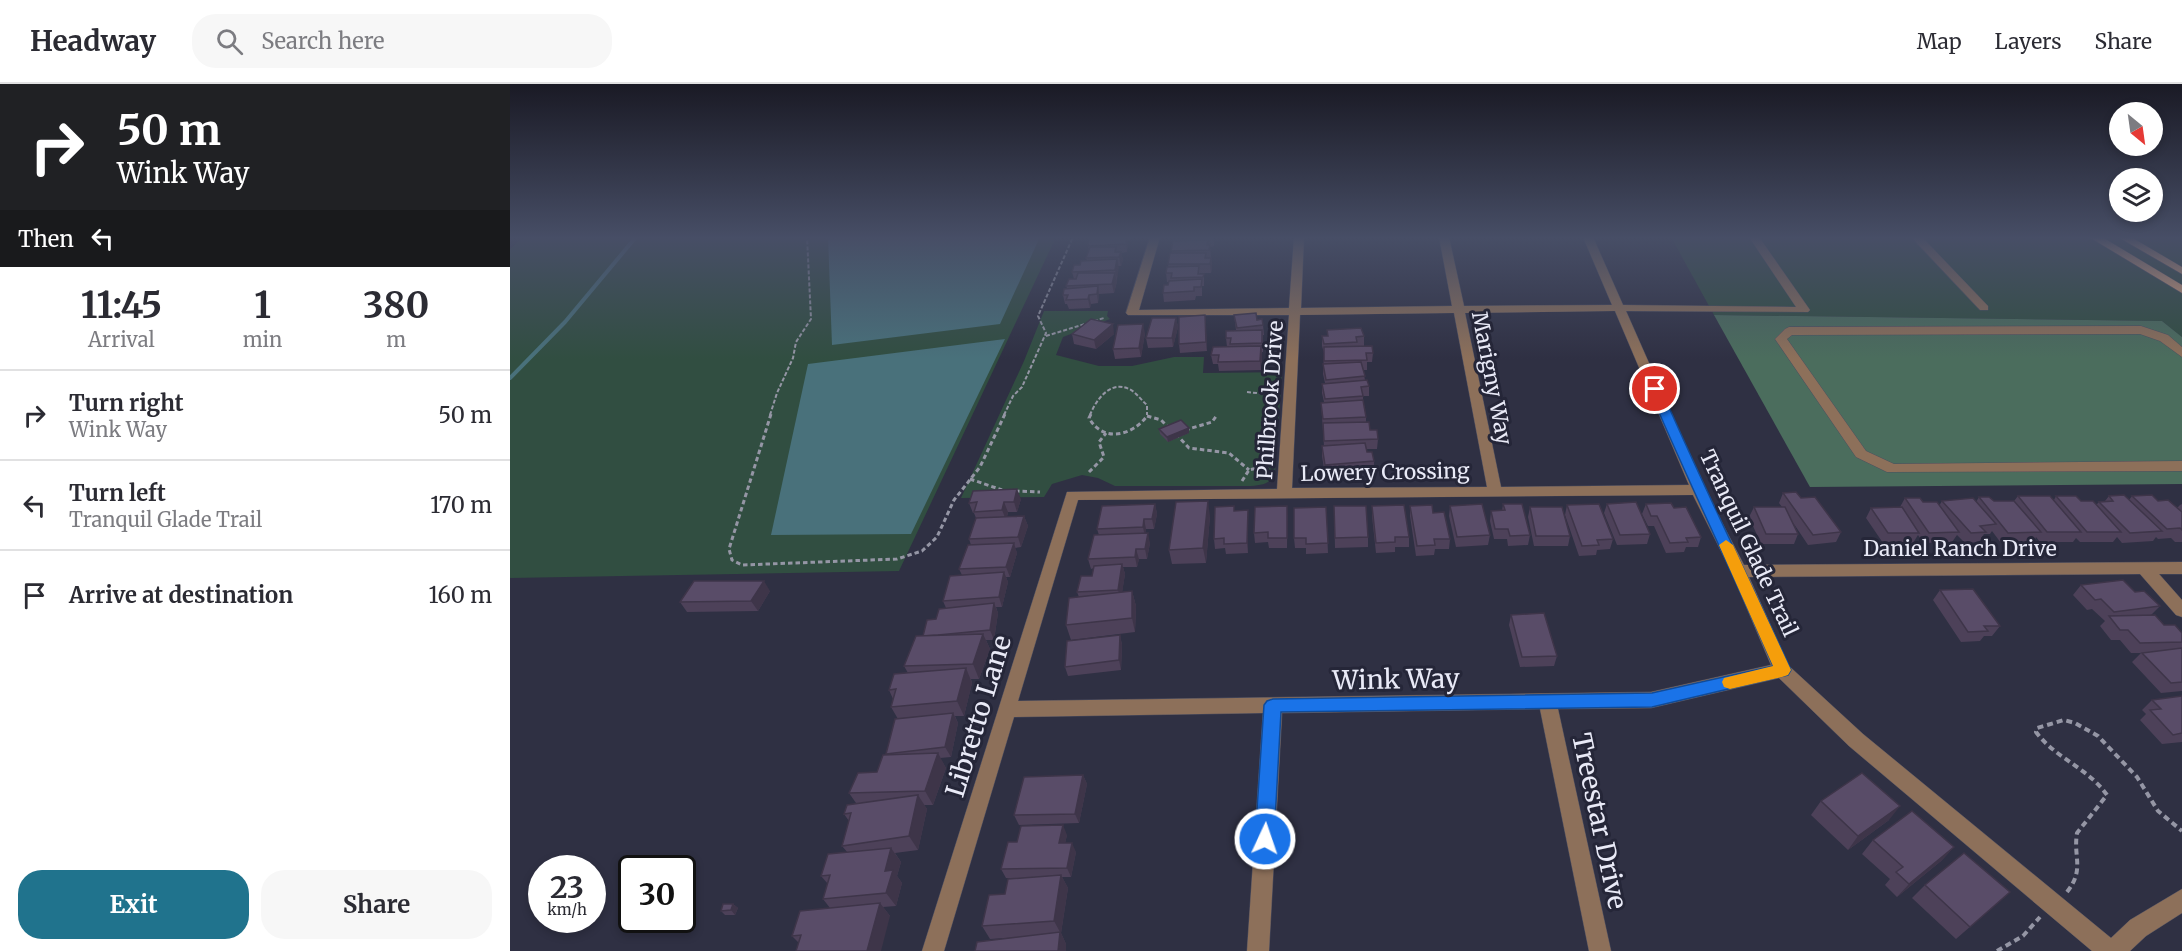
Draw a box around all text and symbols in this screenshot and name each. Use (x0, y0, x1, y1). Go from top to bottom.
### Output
search box (192, 14, 612, 68)
text: Headway (30, 23, 156, 59)
icon: search (213, 25, 246, 58)
text: Search here (261, 27, 385, 55)
text: Map (1917, 28, 1962, 55)
text: Layers (1995, 28, 2062, 55)
text: Share (2095, 28, 2152, 55)
north arrow (2109, 102, 2163, 156)
map controls (2109, 102, 2163, 222)
text: 50 m (117, 104, 221, 156)
icon: right (18, 108, 96, 186)
text: Wink Way (117, 156, 249, 190)
button: layers (2109, 168, 2163, 222)
icon: left (86, 222, 119, 255)
text: Then (18, 225, 74, 253)
text: 11:45 (81, 283, 162, 328)
text: 1 (254, 283, 271, 328)
text: 380 (363, 283, 429, 328)
street label: Marigny Way (1466, 309, 1518, 448)
street label: Philbrook Drive (1251, 320, 1289, 480)
text: Arrival (88, 327, 155, 352)
text: min (243, 327, 282, 352)
text: m (386, 327, 406, 352)
pin (1629, 363, 1680, 414)
icon: arrive (1638, 372, 1671, 405)
text: Turn right (69, 389, 183, 417)
icon: right (18, 399, 51, 432)
text: 50 m (438, 401, 492, 429)
text: Wink Way (69, 417, 167, 442)
street label: Tranquil Glade Trail (1694, 445, 1804, 641)
street label: Lowery Crossing (1300, 457, 1470, 487)
text: Turn left (69, 479, 166, 507)
icon: left (18, 489, 51, 522)
text: 170 m (430, 491, 492, 519)
text: Tranquil Glade Trail (69, 507, 262, 532)
street label: Daniel Ranch Drive (1863, 535, 2057, 562)
icon: arrive (18, 579, 51, 612)
text: Arrive at destination (69, 581, 293, 609)
text: 160 m (428, 581, 492, 609)
street label: Libretto Lane (938, 631, 1018, 801)
street label: Wink Way (1331, 661, 1461, 697)
street label: Treestar Drive (1565, 730, 1635, 912)
position arrow (1233, 807, 1297, 871)
speed limit sign: 30 (618, 855, 696, 933)
text: 23 (550, 868, 584, 906)
button: Exit (18, 870, 249, 939)
button: Share (261, 870, 492, 939)
text: km/h (547, 900, 587, 919)

